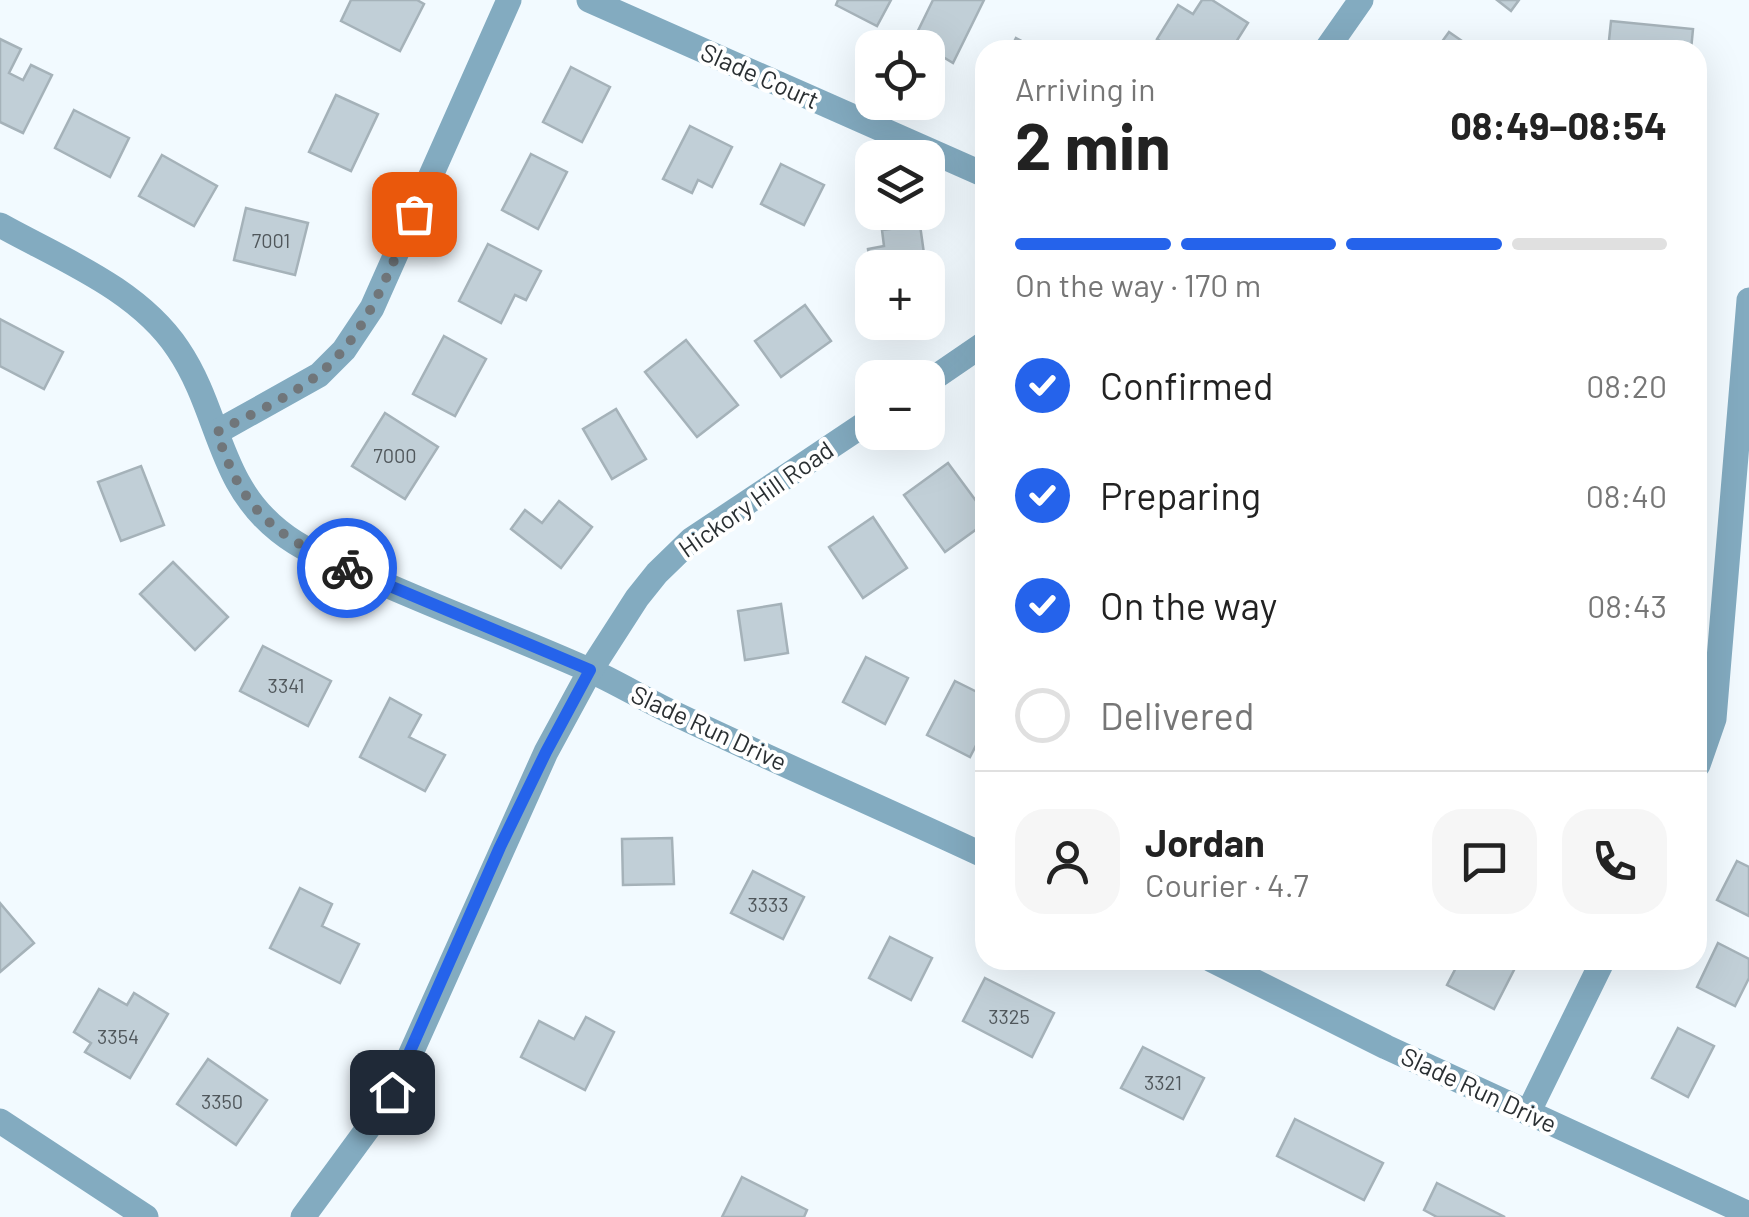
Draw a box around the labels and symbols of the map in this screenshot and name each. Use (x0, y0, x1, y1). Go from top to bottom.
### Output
street label: Slade Court (697, 36, 824, 114)
pin (372, 172, 457, 257)
house number: 7001 (252, 228, 290, 252)
street label: Hickory Hill Road (672, 434, 839, 563)
house number: 7000 (373, 443, 417, 467)
courier (297, 518, 397, 618)
house number: 3341 (268, 673, 304, 697)
street label: Slade Run Drive (627, 678, 792, 776)
house number: 3333 (747, 892, 789, 916)
house number: 3325 (988, 1004, 1030, 1028)
house number: 3354 (97, 1024, 139, 1048)
street label: Slade Run Drive (1397, 1040, 1562, 1138)
pin (350, 1050, 435, 1135)
house number: 3321 (1144, 1070, 1182, 1094)
house number: 3350 (201, 1089, 243, 1113)

